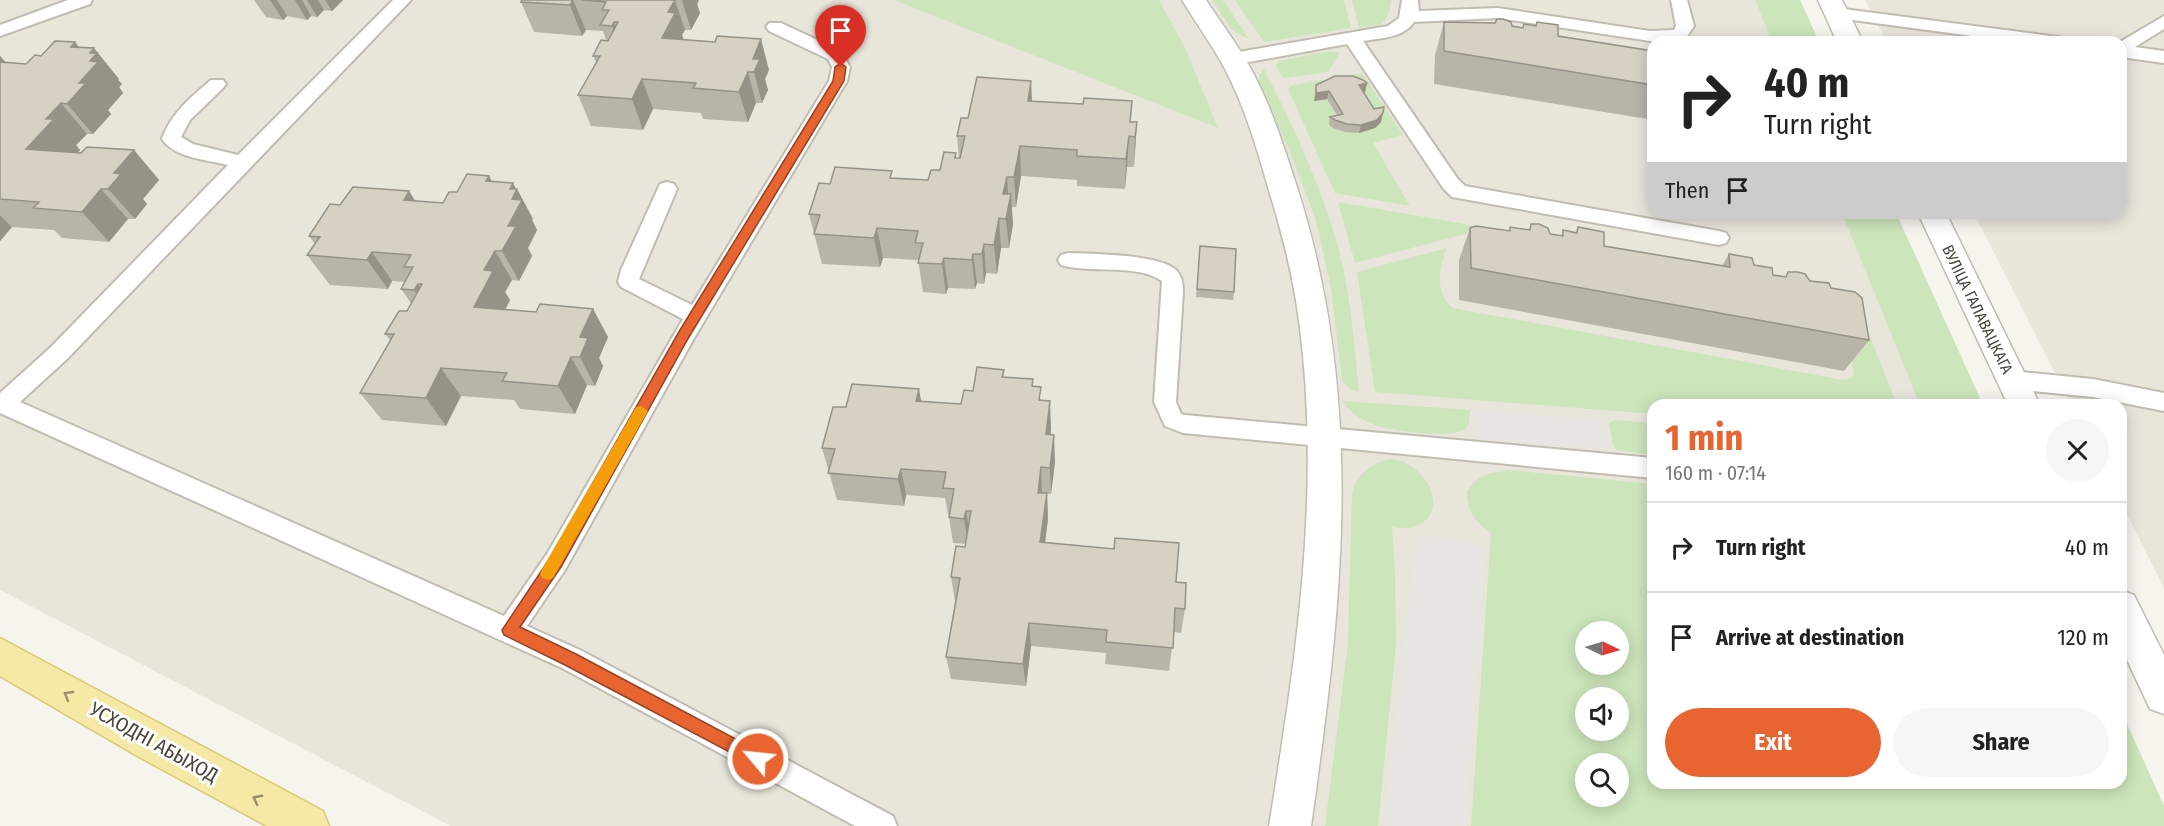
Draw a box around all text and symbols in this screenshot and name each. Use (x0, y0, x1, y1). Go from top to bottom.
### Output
pin (815, 5, 866, 67)
icon: arrive (824, 14, 857, 47)
text: 40 m (1764, 58, 1849, 108)
icon: right (1665, 60, 1743, 138)
text: Turn right (1764, 109, 1872, 141)
icon: arrive (1721, 174, 1754, 207)
text: Then (1665, 177, 1709, 204)
street label: ВУЛІЦА ГАЛАВАЦКАГА (1938, 242, 2017, 377)
text: 1 min (1665, 416, 1743, 460)
button: close (2046, 419, 2109, 482)
text: 160 m · 07:14 (1665, 461, 1766, 485)
icon: right (1665, 531, 1698, 564)
text: Turn right (1716, 534, 1805, 561)
text: 40 m (2065, 534, 2109, 561)
north arrow (1575, 621, 1629, 675)
map controls (1575, 621, 1629, 807)
icon: arrive (1665, 621, 1698, 654)
text: Arrive at destination (1716, 624, 1904, 651)
text: 120 m (2057, 624, 2109, 651)
button: sound (1575, 687, 1629, 741)
one-way arrow (63, 690, 74, 702)
street label: УСХОДНІ АБЫХОД (85, 696, 223, 787)
button: Exit (1665, 708, 1881, 777)
button: Share (1893, 708, 2109, 777)
position arrow (726, 727, 790, 791)
button: search (1575, 753, 1629, 807)
one-way arrow (252, 794, 263, 806)

